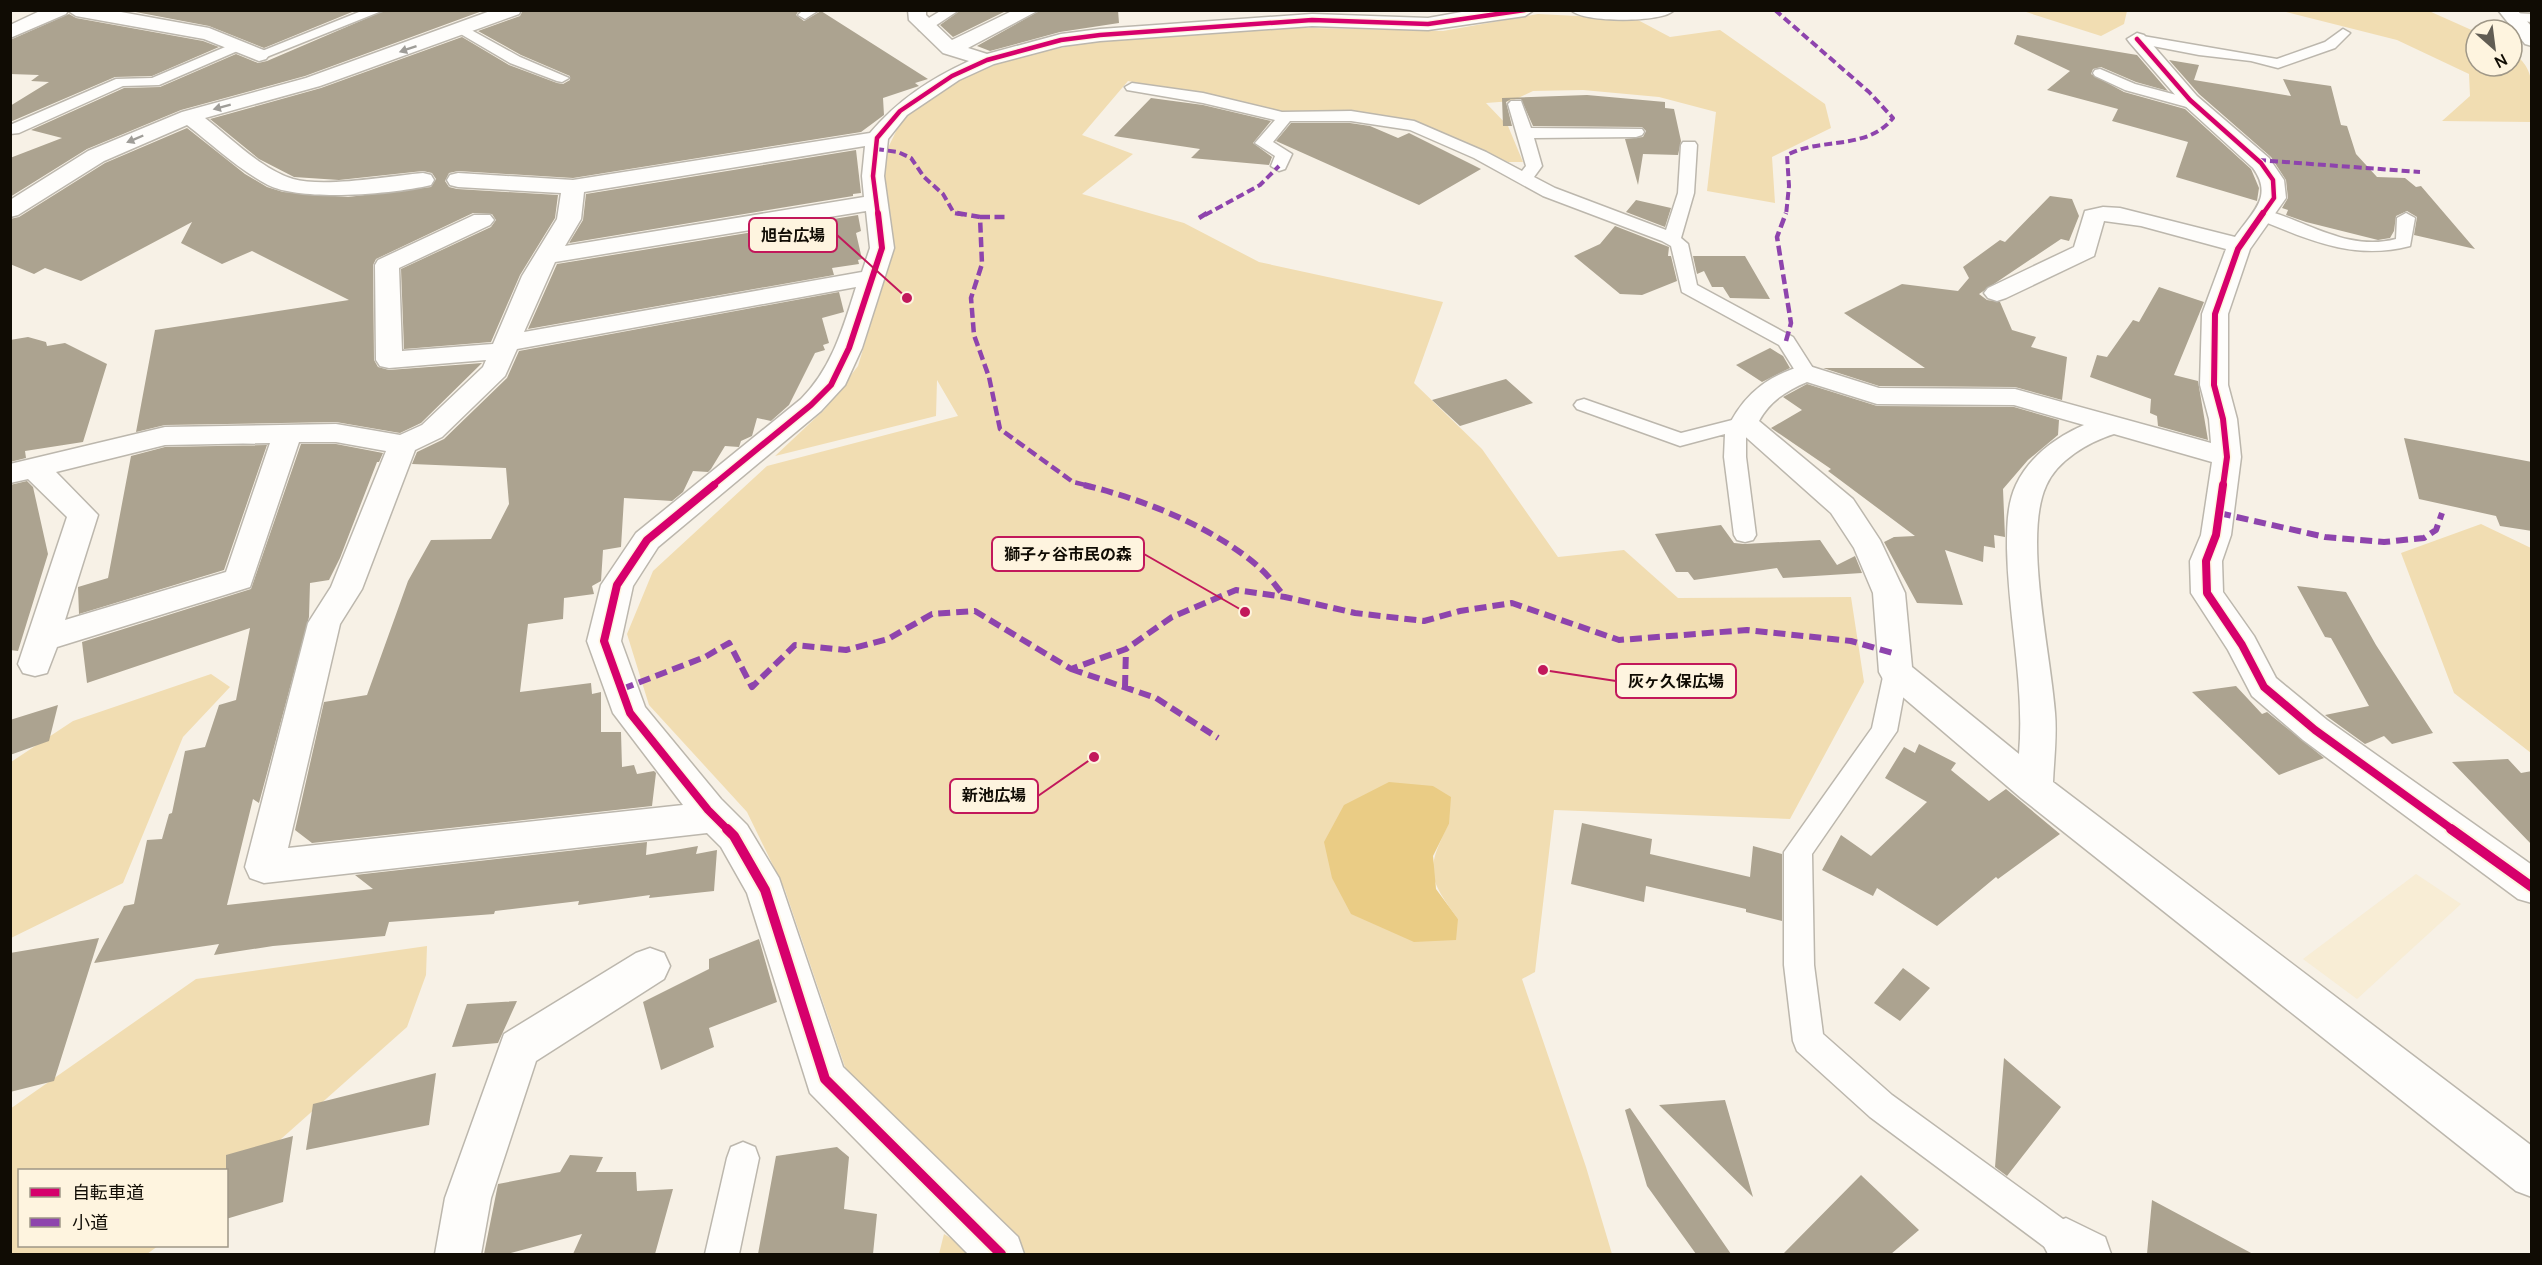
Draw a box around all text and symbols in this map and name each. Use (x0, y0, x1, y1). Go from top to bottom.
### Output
north arrow (2464, 18, 2524, 78)
one-way arrow (399, 45, 417, 55)
text: N (2491, 49, 2511, 74)
one-way arrow (213, 103, 231, 112)
one-way arrow (126, 135, 144, 144)
callout: 旭台広場 (749, 218, 837, 252)
text: 旭台広場 (761, 224, 825, 246)
callout: 獅子ヶ谷市民の森 (992, 537, 1144, 571)
text: 獅子ヶ谷市民の森 (1004, 543, 1132, 565)
callout: 灰ヶ久保広場 (1616, 664, 1736, 698)
text: 灰ヶ久保広場 (1628, 670, 1724, 692)
callout: 新池広場 (950, 779, 1038, 813)
text: 新池広場 (962, 784, 1026, 806)
legend (18, 1169, 228, 1247)
text: 自転車道 (72, 1180, 144, 1204)
text: 小道 (72, 1210, 108, 1234)

